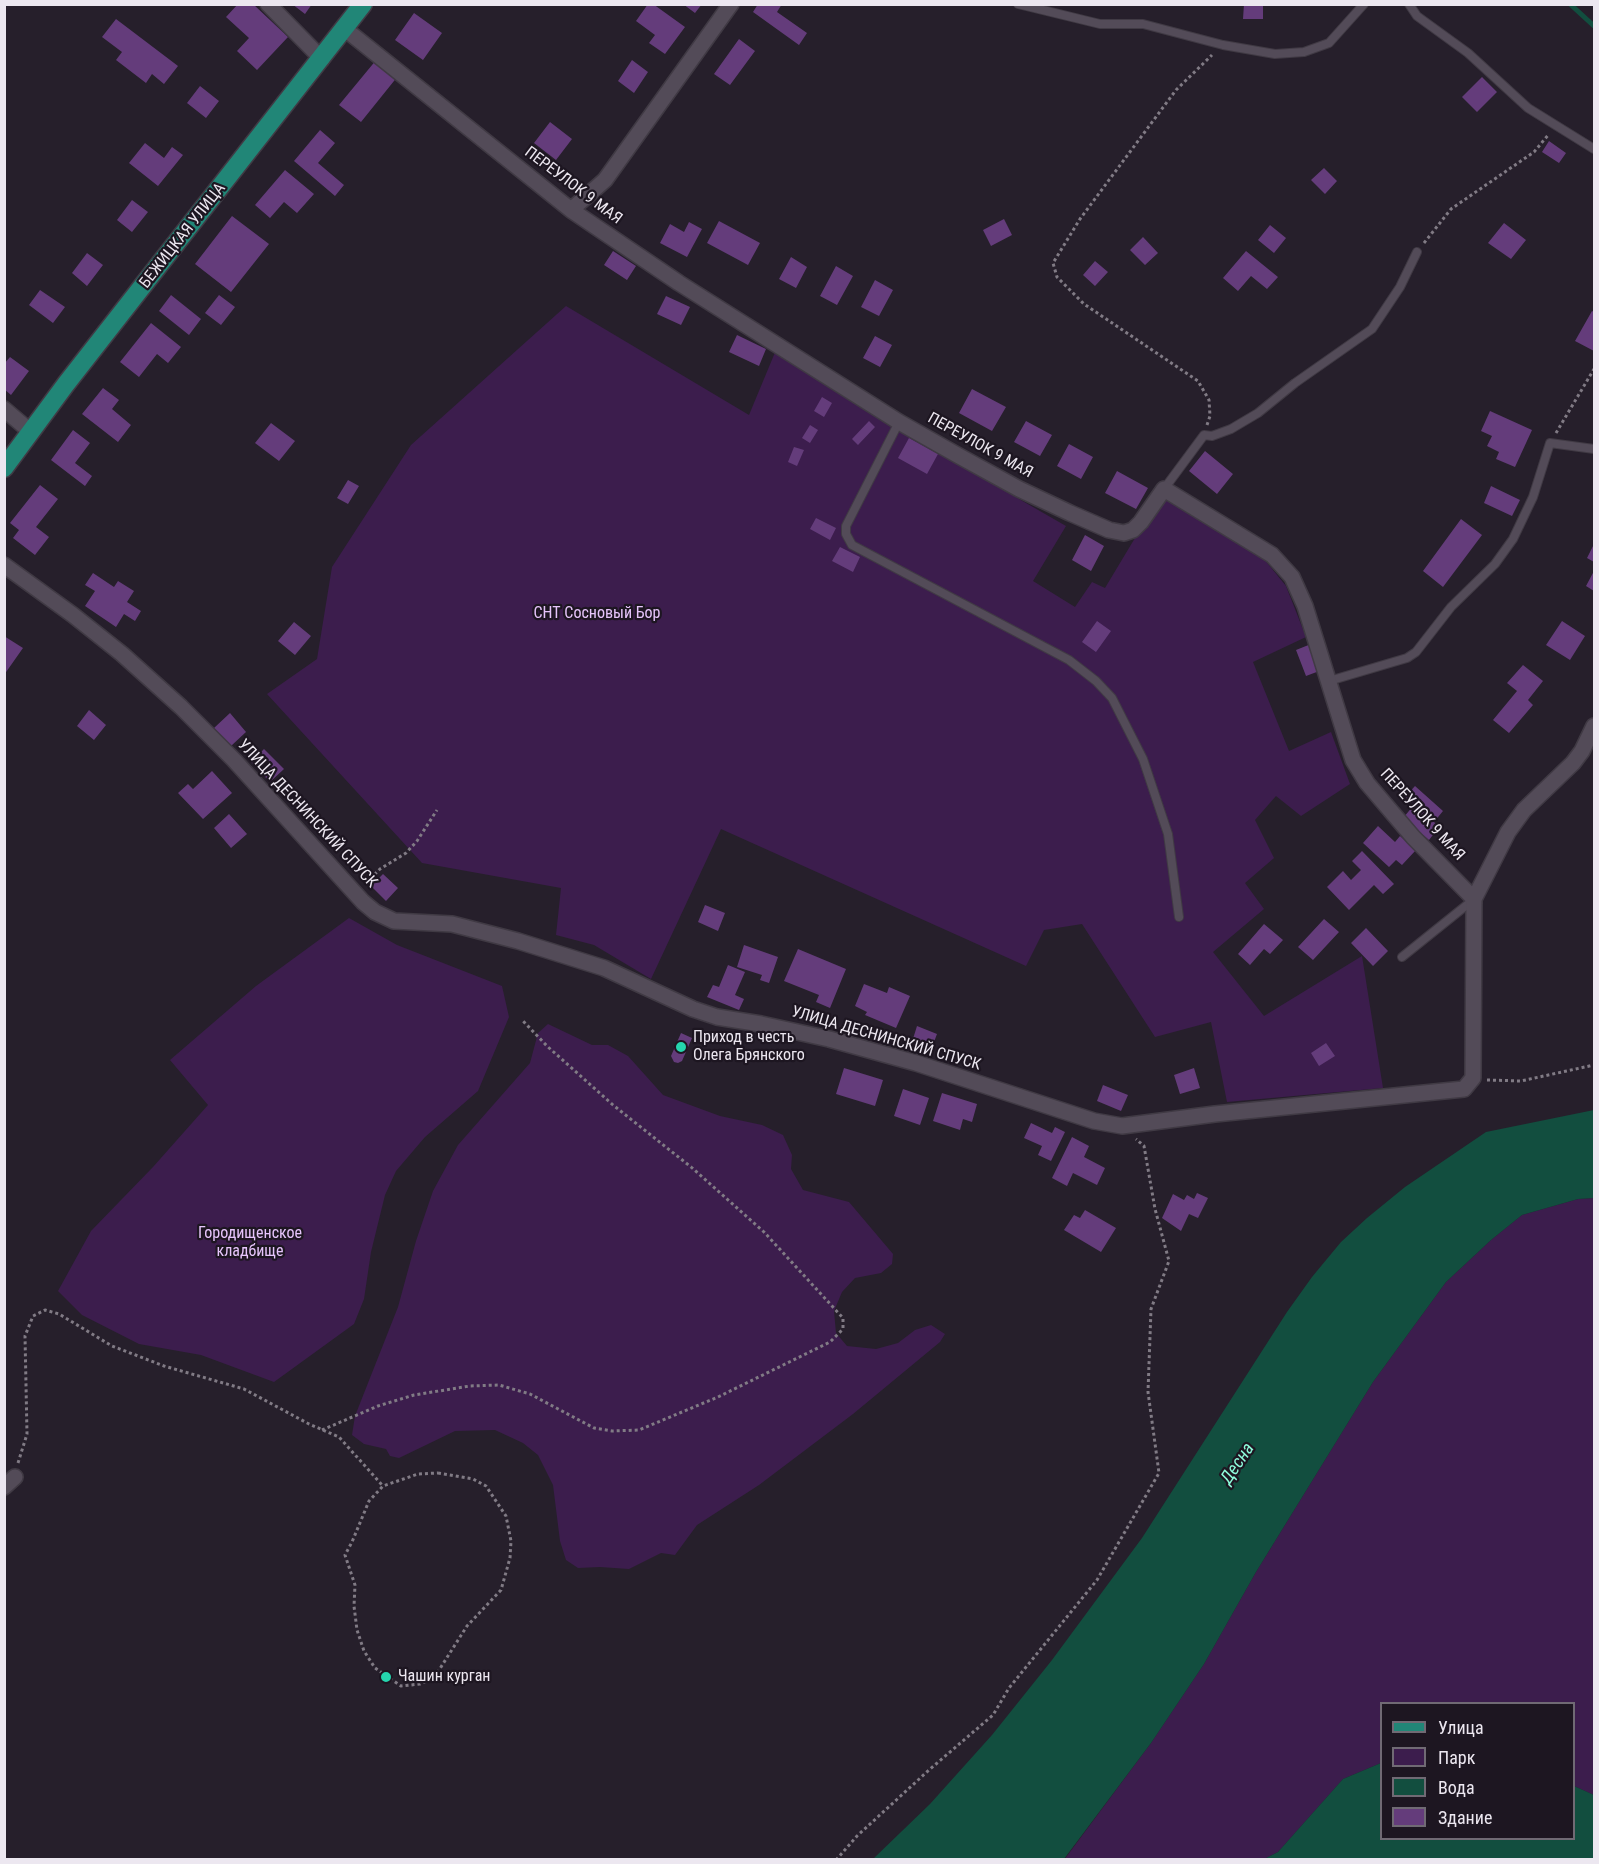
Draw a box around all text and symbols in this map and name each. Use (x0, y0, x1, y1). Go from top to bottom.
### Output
street label: ПЕРЕУЛОК 9 МАЯ (520, 143, 626, 229)
street label: БЕЖИЦКАЯ УЛИЦА (136, 180, 230, 292)
street label: ПЕРЕУЛОК 9 МАЯ (924, 409, 1036, 483)
park label: СНТ Сосновый Бор (534, 604, 660, 624)
street label: УЛИЦА ДЕСНИНСКИЙ СПУСК (233, 736, 381, 892)
street label: ПЕРЕУЛОК 9 МАЯ (1376, 765, 1468, 865)
street label: УЛИЦА ДЕСНИНСКИЙ СПУСК (789, 1003, 983, 1075)
place label: Приход в честь Олега Брянского (693, 1028, 805, 1066)
marker: Приход в честь Олега Брянского (674, 1040, 688, 1054)
park label: Городищенское кладбище (198, 1224, 302, 1262)
water label: Десна (1216, 1439, 1260, 1489)
place label: Чашин курган (398, 1667, 490, 1687)
marker: Чашин курган (379, 1670, 393, 1684)
legend (1380, 1702, 1575, 1840)
text: Улица (1438, 1717, 1484, 1738)
text: Парк (1438, 1747, 1475, 1768)
text: Вода (1438, 1777, 1475, 1798)
text: Здание (1438, 1807, 1492, 1828)

